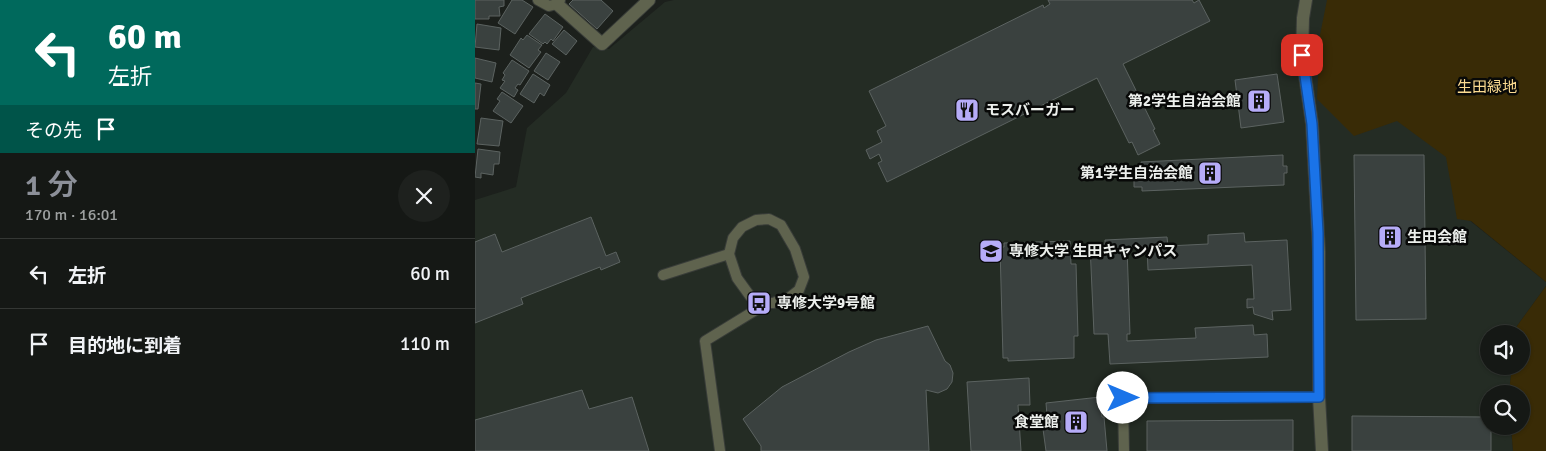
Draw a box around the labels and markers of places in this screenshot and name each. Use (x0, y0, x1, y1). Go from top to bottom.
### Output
pin (1281, 34, 1323, 76)
building icon: 第2学生自治会館 (1246, 88, 1272, 114)
place label: 第2学生自治会館 (1128, 92, 1241, 110)
restaurant icon: モスバーガー (954, 97, 980, 123)
place label: モスバーガー (985, 101, 1075, 119)
building icon: 第1学生自治会館 (1197, 160, 1223, 186)
place label: 第1学生自治会館 (1080, 164, 1193, 182)
building icon: 生田会館 (1377, 224, 1403, 250)
place label: 生田会館 (1407, 228, 1467, 246)
school or university icon: 専修大学 生田キャンパス (978, 238, 1004, 264)
place label: 専修大学 生田キャンパス (1009, 242, 1177, 260)
bus stop icon: 専修大学9号館 (746, 290, 772, 316)
place label: 専修大学9号館 (777, 294, 875, 312)
building icon: 食堂館 (1063, 409, 1089, 435)
place label: 食堂館 (1014, 413, 1059, 431)

